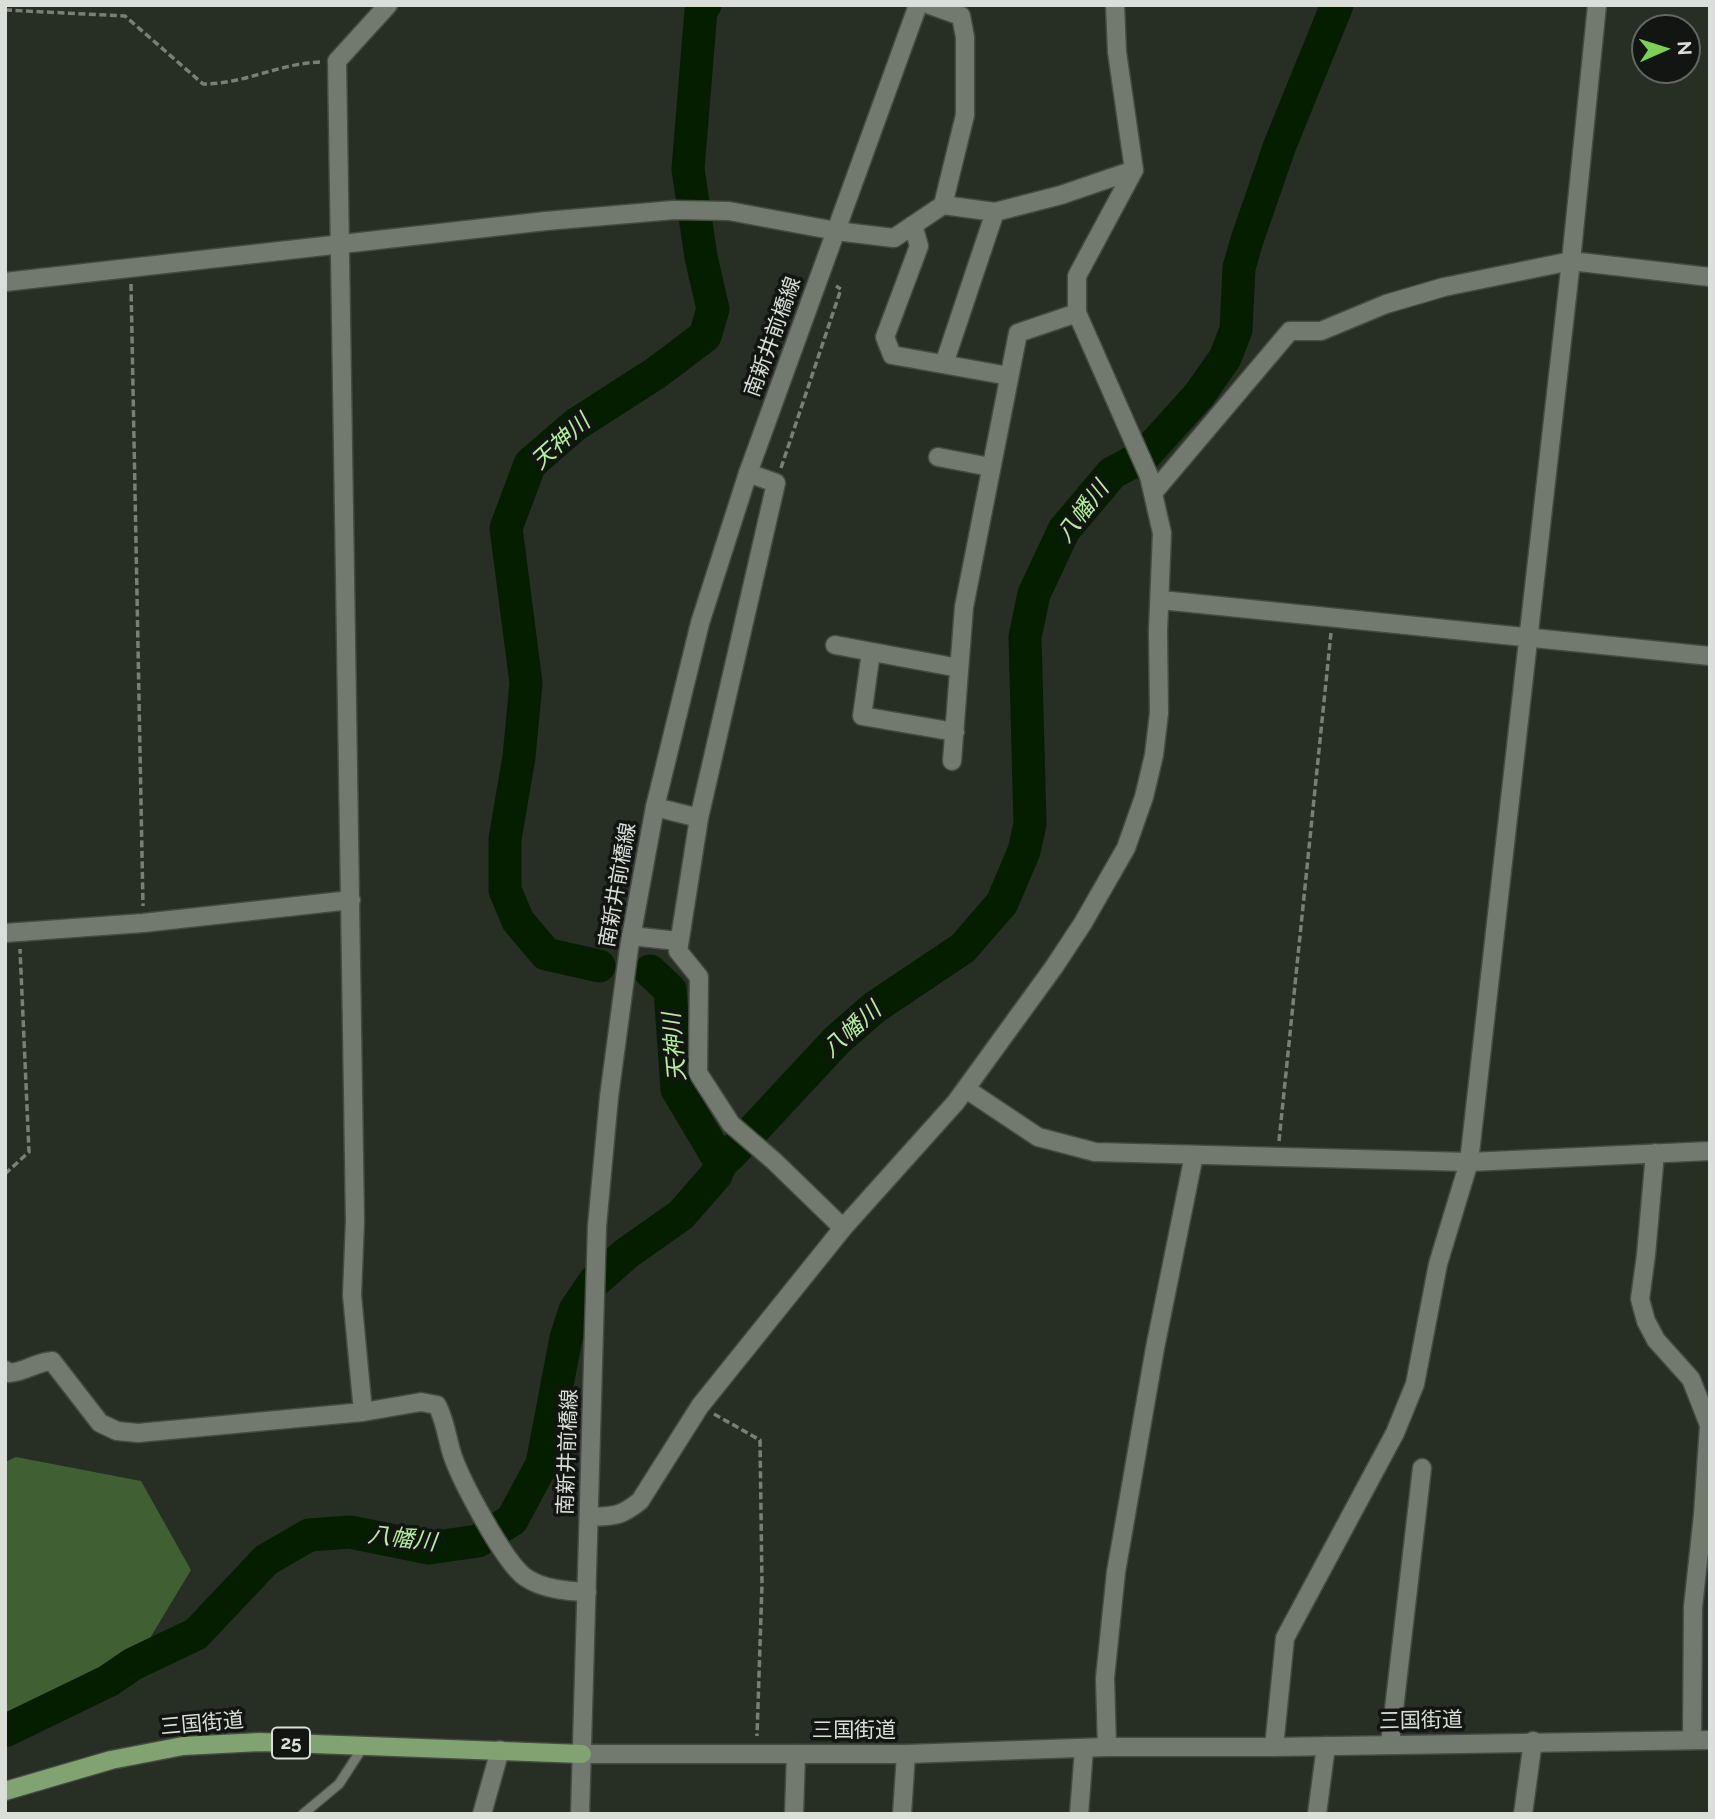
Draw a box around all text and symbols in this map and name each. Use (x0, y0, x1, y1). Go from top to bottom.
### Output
north arrow (1631, 14, 1701, 84)
text: N (1674, 40, 1696, 56)
street label: 南新井前橋線 (740, 273, 806, 401)
water label: 天神川 (526, 409, 596, 475)
water label: 八幡川 (1051, 476, 1115, 548)
street label: 南新井前橋線 (595, 821, 641, 949)
water label: 八幡川 (817, 997, 887, 1063)
water label: 天神川 (658, 1011, 692, 1083)
street label: 南新井前橋線 (553, 1389, 583, 1515)
water label: 八幡川 (366, 1521, 438, 1557)
street label: 三国街道 (159, 1708, 245, 1740)
street label: 三国街道 (1379, 1708, 1463, 1734)
street label: 三国街道 (812, 1718, 896, 1744)
road number: 25 (272, 1728, 310, 1758)

